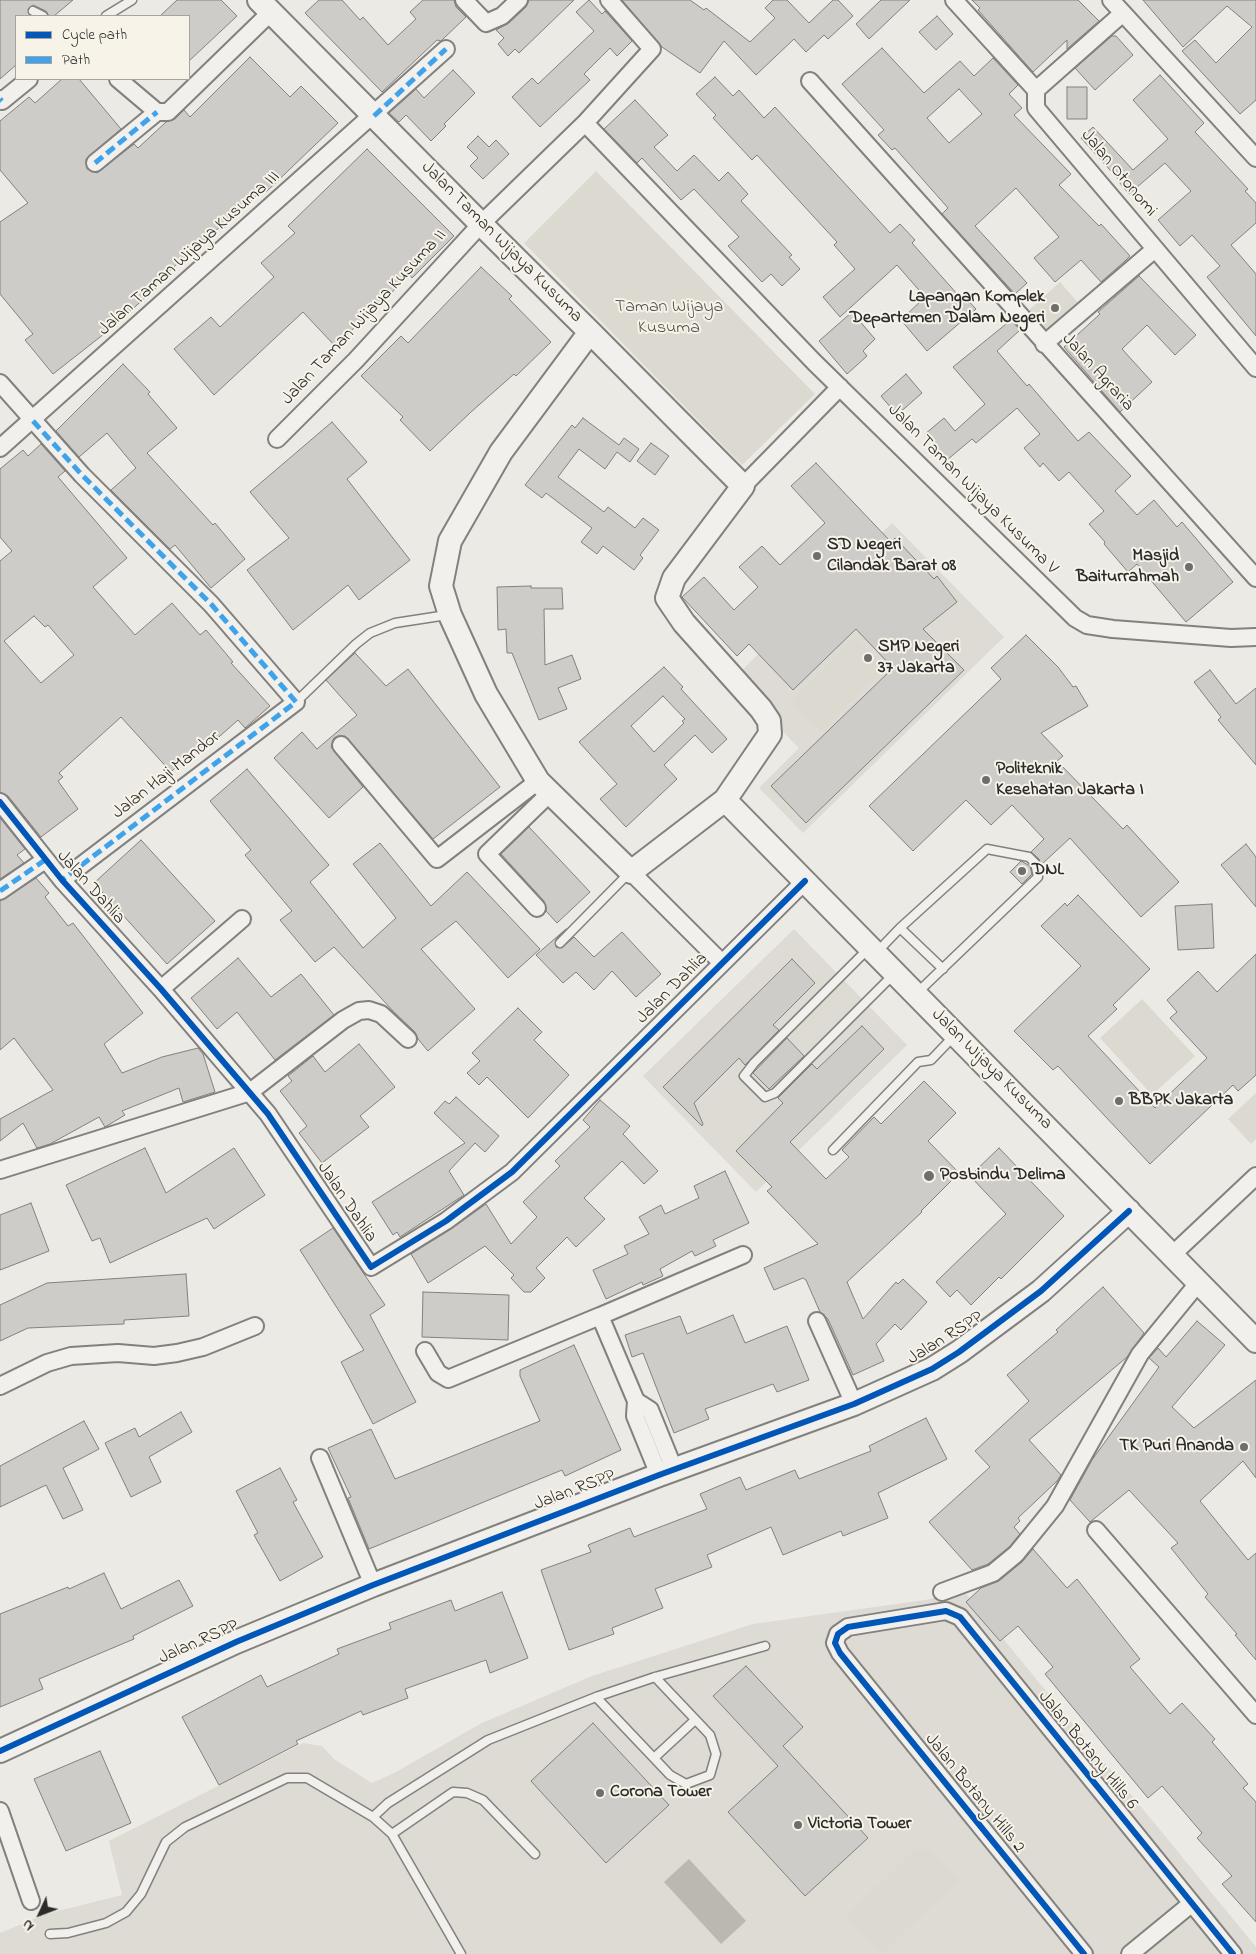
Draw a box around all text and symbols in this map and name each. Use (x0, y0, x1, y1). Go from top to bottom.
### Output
legend (15, 15, 190, 80)
text: Cycle path (62, 24, 127, 46)
text: Path (62, 49, 90, 71)
street label: Jalan Otonomi (1075, 126, 1161, 222)
street label: Jalan Taman Wijaya Kusuma (416, 158, 586, 328)
street label: Jalan Taman Wijaya Kusuma III (95, 167, 285, 341)
street label: Jalan Taman Wijaya Kusuma II (278, 226, 452, 410)
place label: Lapangan Komplek Departemen Dalam Negeri (850, 287, 1045, 330)
park label: Taman Wijaya Kusuma (615, 297, 723, 340)
marker: Lapangan Komplek Departemen Dalam Negeri (1049, 302, 1061, 314)
street label: Jalan Agraria (1056, 329, 1138, 417)
street label: Jalan Taman Wijaya Kusuma V (882, 400, 1062, 580)
place label: SD Negeri Cilandak Barat 08 (827, 535, 956, 578)
place label: Masjid Baiturrahmah (1076, 546, 1179, 588)
marker: SD Negeri Cilandak Barat 08 (811, 550, 823, 562)
marker: Masjid Baiturrahmah (1183, 561, 1195, 573)
place label: SMP Negeri 37 Jakarta (878, 637, 960, 680)
marker: SMP Negeri 37 Jakarta (862, 652, 874, 664)
street label: Jalan Haji Mandor (109, 727, 225, 825)
place label: Politeknik Kesehatan Jakarta I (996, 759, 1144, 802)
marker: Politeknik Kesehatan Jakarta I (980, 774, 992, 786)
street label: Jalan Dahlia (51, 847, 129, 929)
place label: DNL (1032, 860, 1064, 882)
marker: DNL (1016, 865, 1028, 877)
street label: Jalan Dahlia (633, 949, 713, 1029)
street label: Jalan Wijaya Kusuma (926, 1005, 1056, 1135)
place label: BBPK Jakarta (1129, 1090, 1233, 1112)
marker: BBPK Jakarta (1113, 1095, 1125, 1107)
street label: Jalan Dahlia (311, 1159, 381, 1247)
place label: Posbindu Delima (940, 1165, 1066, 1187)
marker: Posbindu Delima (922, 1169, 936, 1183)
street label: Jalan RSPP (904, 1307, 988, 1371)
place label: TK Puri Ananda (1119, 1436, 1234, 1458)
marker: TK Puri Ananda (1238, 1441, 1250, 1453)
street label: Jalan RSPP (532, 1466, 618, 1516)
street label: Jalan RSPP (156, 1616, 242, 1670)
street label: Jalan Botany Hills 6 (1032, 1687, 1142, 1815)
street label: Jalan Botany Hills 2 (919, 1730, 1029, 1858)
place label: Corona Tower (610, 1782, 712, 1804)
marker: Corona Tower (594, 1787, 606, 1799)
place label: Victoria Tower (808, 1814, 911, 1836)
marker: Victoria Tower (792, 1819, 804, 1831)
north arrow (15, 1889, 65, 1939)
text: N (18, 1914, 40, 1935)

